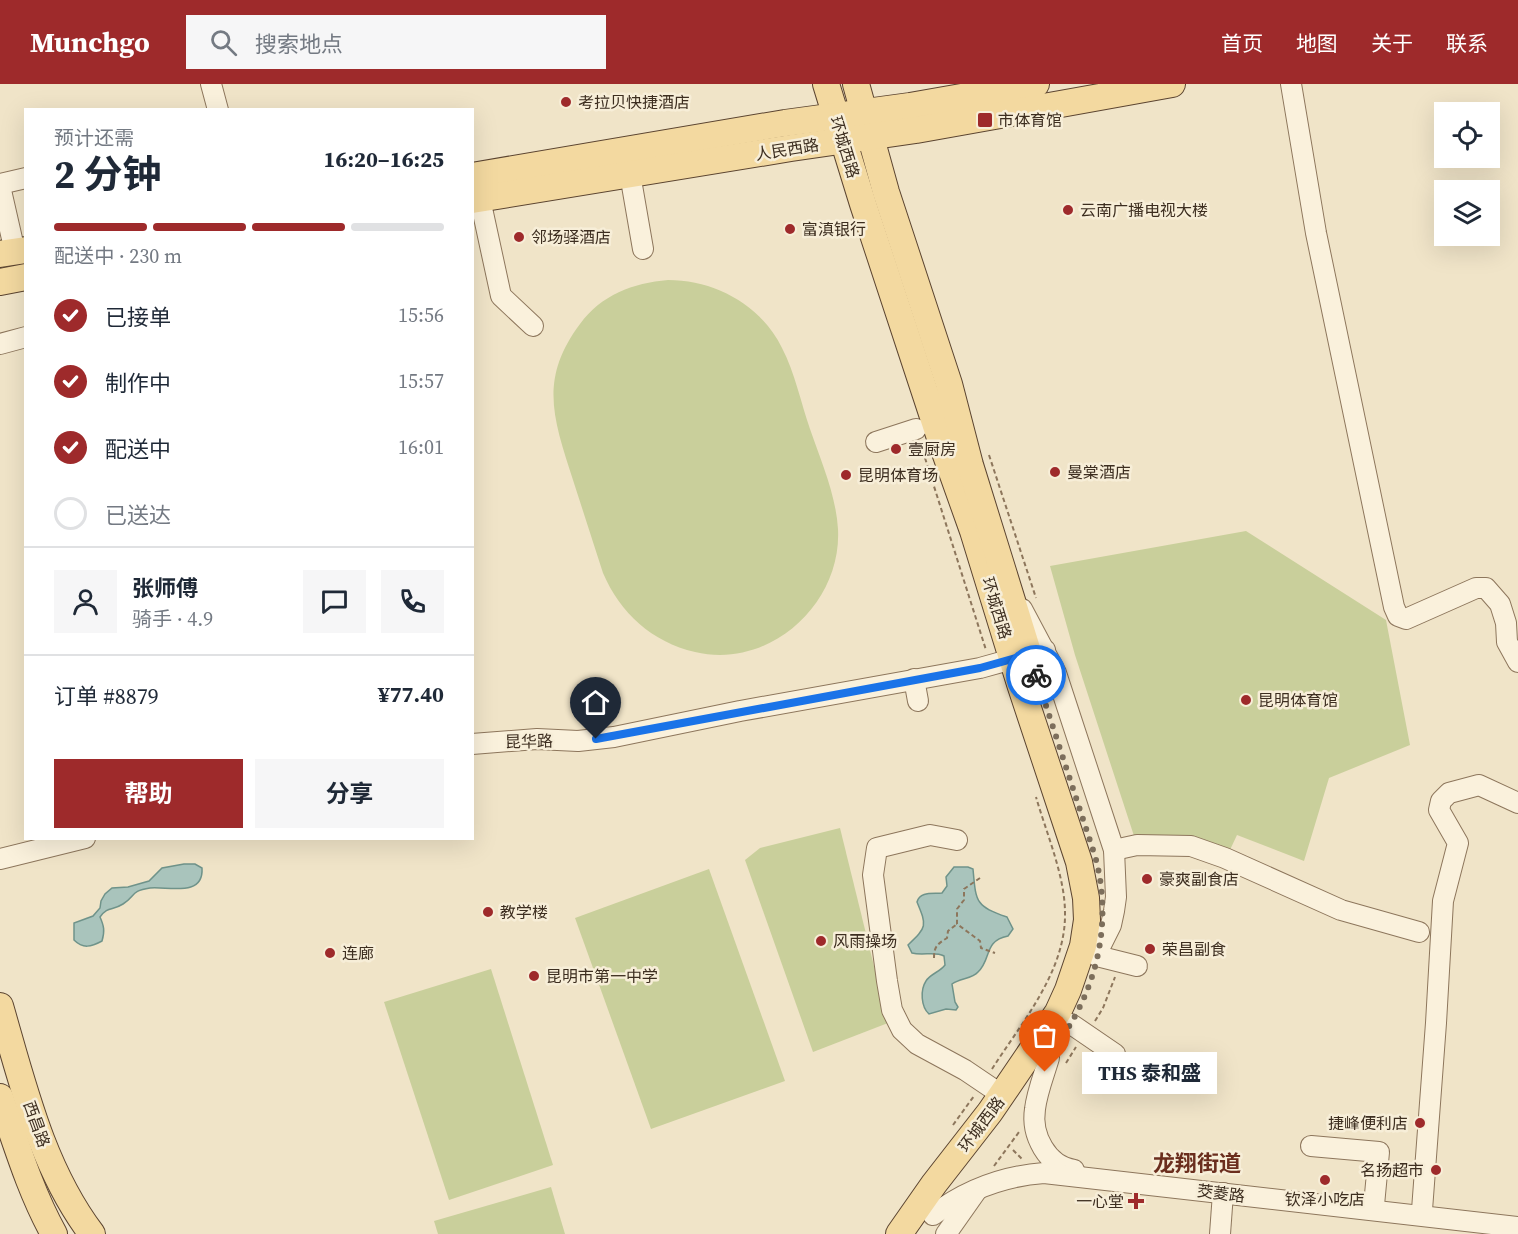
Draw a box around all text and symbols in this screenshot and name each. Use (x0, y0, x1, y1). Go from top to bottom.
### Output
search box (186, 15, 606, 69)
text: Munchgo (30, 23, 150, 61)
icon: search (207, 26, 240, 59)
text: 搜索地点 (255, 29, 343, 59)
text: 首页 (1221, 29, 1263, 58)
text: 地图 (1296, 29, 1338, 58)
text: 关于 (1371, 29, 1413, 58)
text: 联系 (1446, 29, 1488, 58)
place label: 考拉贝快捷酒店 (578, 91, 690, 113)
marker: 考拉贝快捷酒店 (559, 95, 573, 109)
map controls (1434, 102, 1500, 246)
button: locate (1434, 102, 1500, 168)
place label: 市体育馆 (998, 109, 1062, 131)
marker: 市体育馆 (976, 111, 994, 129)
street label: 环城西路 (825, 113, 865, 181)
text: 预计还需 (54, 124, 134, 152)
street label: 人民西路 (754, 133, 820, 165)
text: 16:20–16:25 (324, 144, 444, 174)
text: 2 分钟 (54, 148, 161, 201)
button: layers (1434, 180, 1500, 246)
place label: 云南广播电视大楼 (1080, 199, 1208, 221)
marker: 云南广播电视大楼 (1061, 203, 1075, 217)
place label: 富滇银行 (802, 218, 866, 240)
marker: 富滇银行 (783, 222, 797, 236)
place label: 邻场驿酒店 (531, 226, 611, 248)
marker: 邻场驿酒店 (512, 230, 526, 244)
text: 配送中 · 230 m (54, 242, 182, 270)
icon: check (54, 299, 87, 332)
text: 15:56 (398, 301, 444, 329)
text: 已接单 (105, 302, 171, 332)
icon: check (54, 365, 87, 398)
text: 15:57 (398, 367, 444, 395)
text: 制作中 (105, 368, 171, 398)
icon: check (54, 431, 87, 464)
text: 16:01 (398, 433, 444, 461)
text: 配送中 (105, 434, 171, 464)
place label: 壹厨房 (908, 438, 956, 460)
marker: 壹厨房 (889, 442, 903, 456)
place label: 曼棠酒店 (1067, 461, 1131, 483)
place label: 昆明体育场 (858, 464, 938, 486)
marker: 曼棠酒店 (1048, 465, 1062, 479)
marker: 昆明体育场 (839, 468, 853, 482)
text: 已送达 (105, 500, 171, 530)
button: person (54, 570, 117, 633)
button: chat (303, 570, 366, 633)
button: phone (381, 570, 444, 633)
text: 张师傅 (132, 573, 198, 603)
street label: 环城西路 (977, 574, 1017, 642)
text: 骑手 · 4.9 (132, 605, 213, 633)
courier (1006, 645, 1066, 705)
icon: bike (1020, 659, 1053, 692)
pin (570, 677, 621, 739)
text: ¥77.40 (378, 679, 444, 709)
text: 订单 #8879 (54, 681, 159, 711)
icon: home (579, 686, 612, 719)
place label: 昆明体育馆 (1258, 689, 1338, 711)
marker: 昆明体育馆 (1239, 693, 1253, 707)
street label: 昆华路 (505, 730, 553, 752)
button: 帮助 (54, 759, 243, 828)
button: 分享 (255, 759, 444, 828)
place label: 豪爽副食店 (1159, 868, 1239, 890)
marker: 豪爽副食店 (1140, 872, 1154, 886)
place label: 教学楼 (500, 901, 548, 923)
marker: 教学楼 (481, 905, 495, 919)
place label: 风雨操场 (833, 930, 897, 952)
marker: 风雨操场 (814, 934, 828, 948)
place label: 荣昌副食 (1162, 938, 1226, 960)
place label: 连廊 (342, 942, 374, 964)
marker: 荣昌副食 (1143, 942, 1157, 956)
marker: 连廊 (323, 946, 337, 960)
place label: 昆明市第一中学 (546, 965, 658, 987)
marker: 昆明市第一中学 (527, 969, 541, 983)
pin (1019, 1010, 1070, 1072)
icon: bag (1028, 1019, 1061, 1052)
callout: THS 泰和盛 (1081, 1051, 1216, 1093)
text: THS 泰和盛 (1098, 1059, 1201, 1087)
street label: 环城西路 (953, 1092, 1009, 1156)
street label: 西昌路 (18, 1098, 56, 1150)
place label: 捷峰便利店 (1328, 1112, 1408, 1134)
marker: 捷峰便利店 (1413, 1116, 1427, 1130)
district label: 龙翔街道 (1153, 1148, 1241, 1178)
place label: 名扬超市 (1360, 1159, 1424, 1181)
marker: 名扬超市 (1429, 1163, 1443, 1177)
marker: 钦泽小吃店 (1318, 1173, 1332, 1187)
street label: 茭菱路 (1196, 1179, 1246, 1207)
place label: 钦泽小吃店 (1285, 1188, 1365, 1210)
place label: 一心堂 (1076, 1190, 1124, 1212)
marker: 一心堂 (1129, 1194, 1143, 1208)

